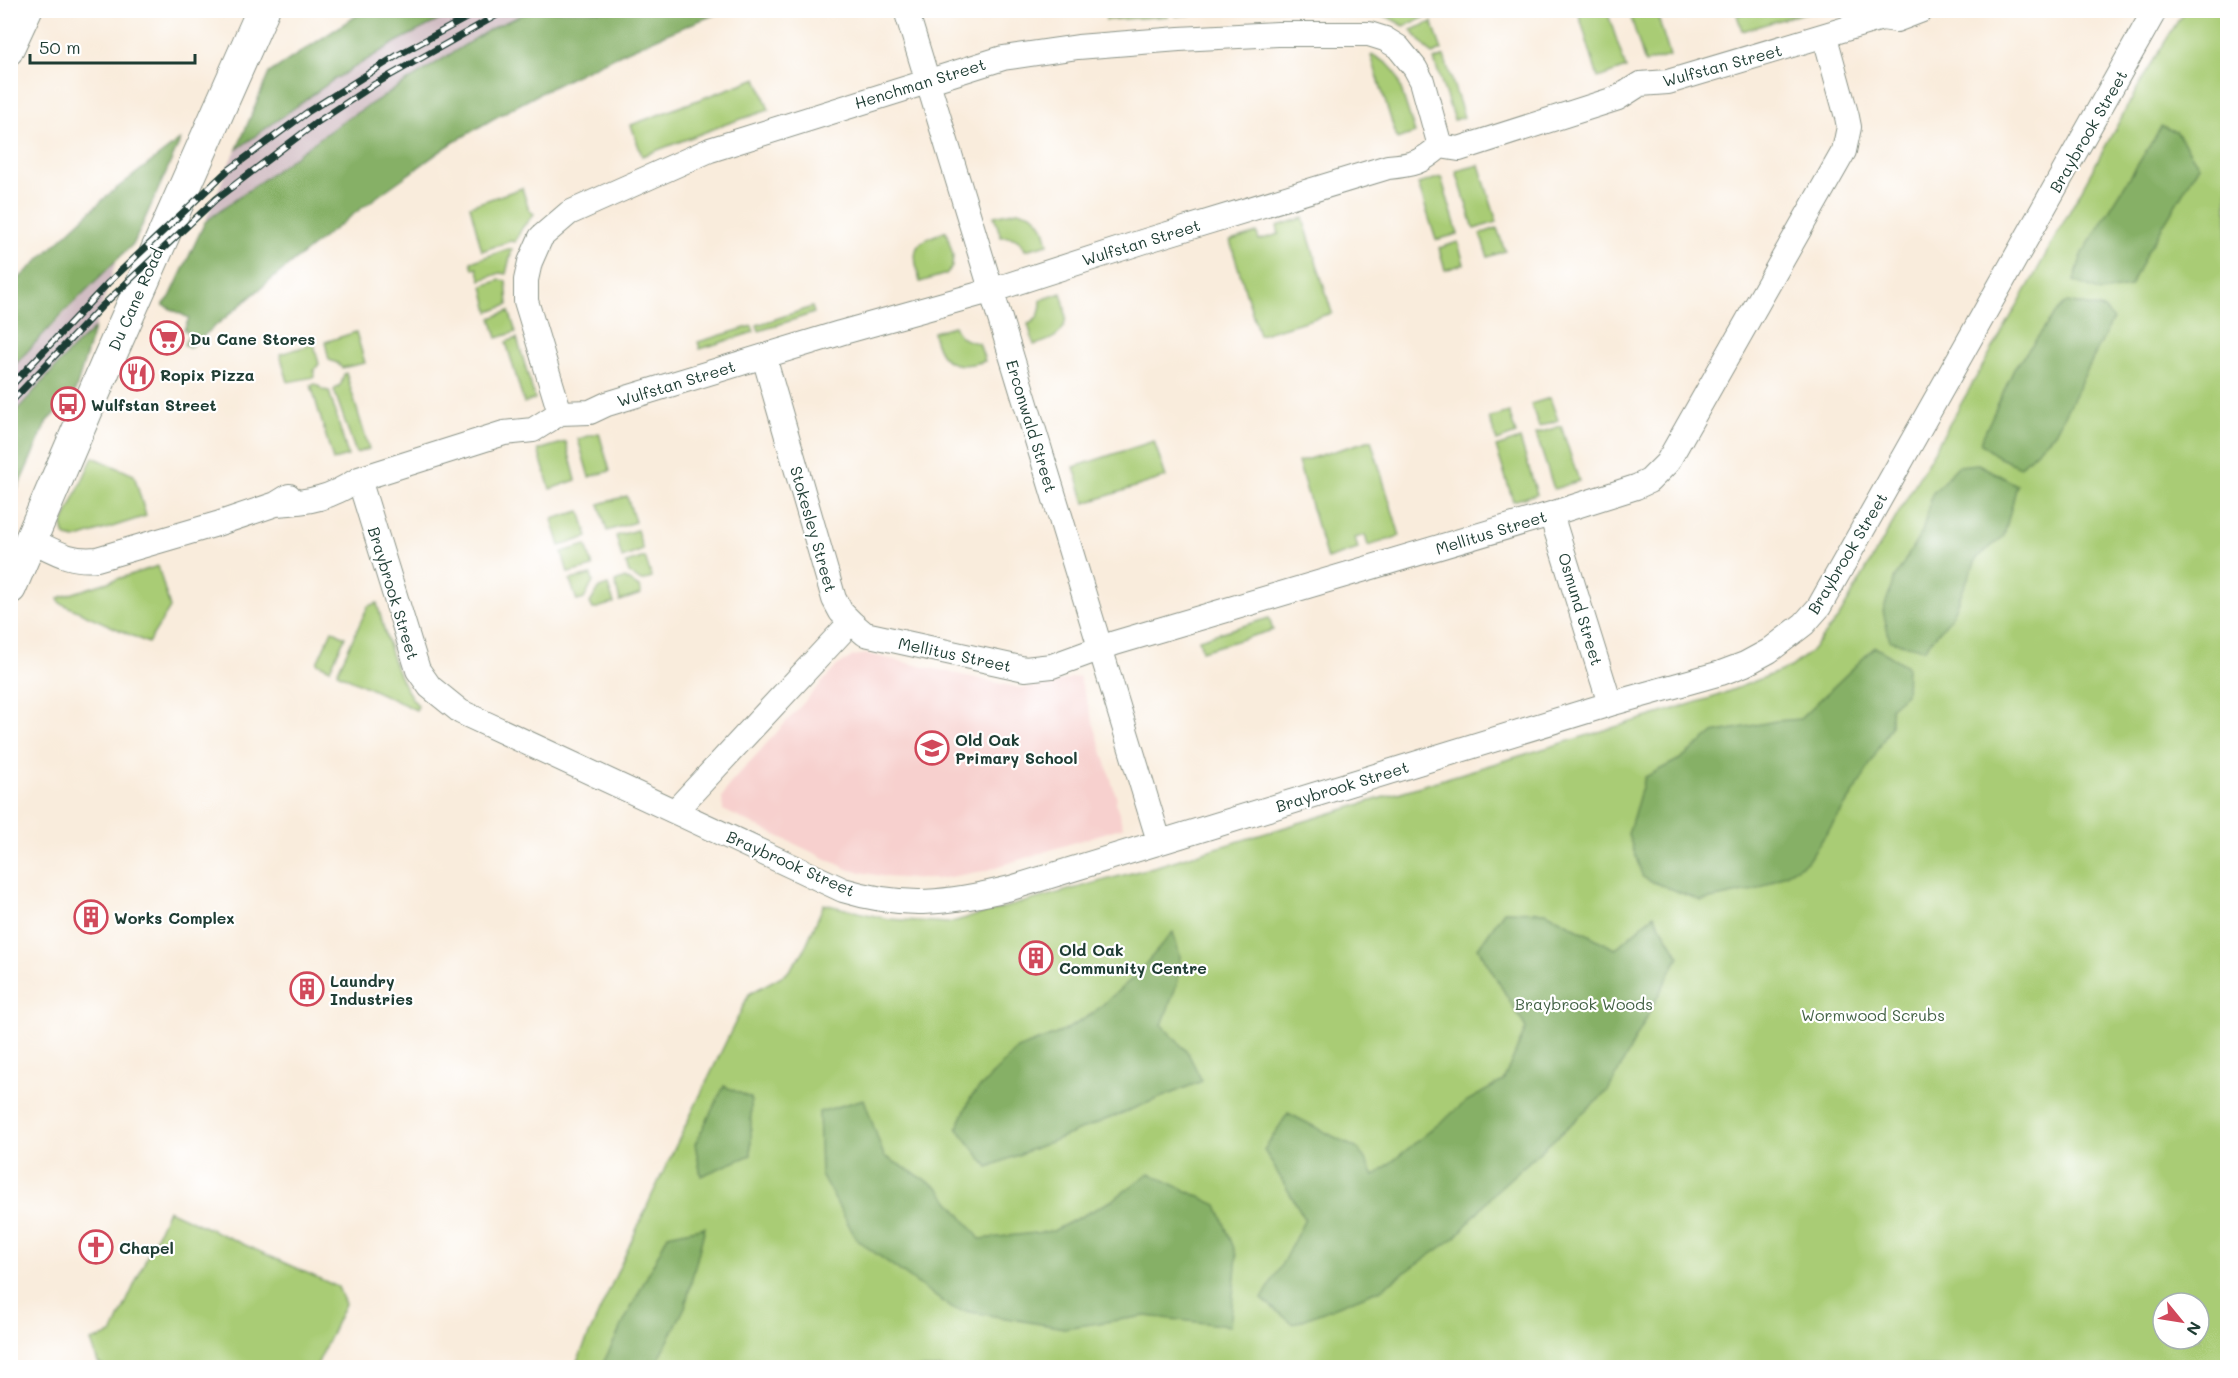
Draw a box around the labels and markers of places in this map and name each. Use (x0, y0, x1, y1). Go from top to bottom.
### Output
supermarket icon: Du Cane Stores (149, 320, 185, 356)
place label: Du Cane Stores (190, 328, 315, 349)
restaurant icon: Ropix Pizza (119, 356, 155, 392)
place label: Ropix Pizza (160, 364, 255, 385)
bus stop icon: Wulfstan Street (50, 386, 86, 422)
place label: Wulfstan Street (91, 394, 217, 415)
place label: Old Oak Primary School (955, 729, 1078, 768)
school or university icon: Old Oak Primary School (914, 730, 950, 766)
building icon: Works Complex (73, 899, 109, 935)
place label: Works Complex (114, 907, 235, 928)
place label: Old Oak Community Centre (1059, 939, 1207, 978)
building icon: Old Oak Community Centre (1018, 940, 1054, 976)
place label: Laundry Industries (330, 970, 413, 1009)
building icon: Laundry Industries (289, 971, 325, 1007)
church icon: Chapel (78, 1229, 114, 1265)
place label: Chapel (119, 1237, 174, 1258)

